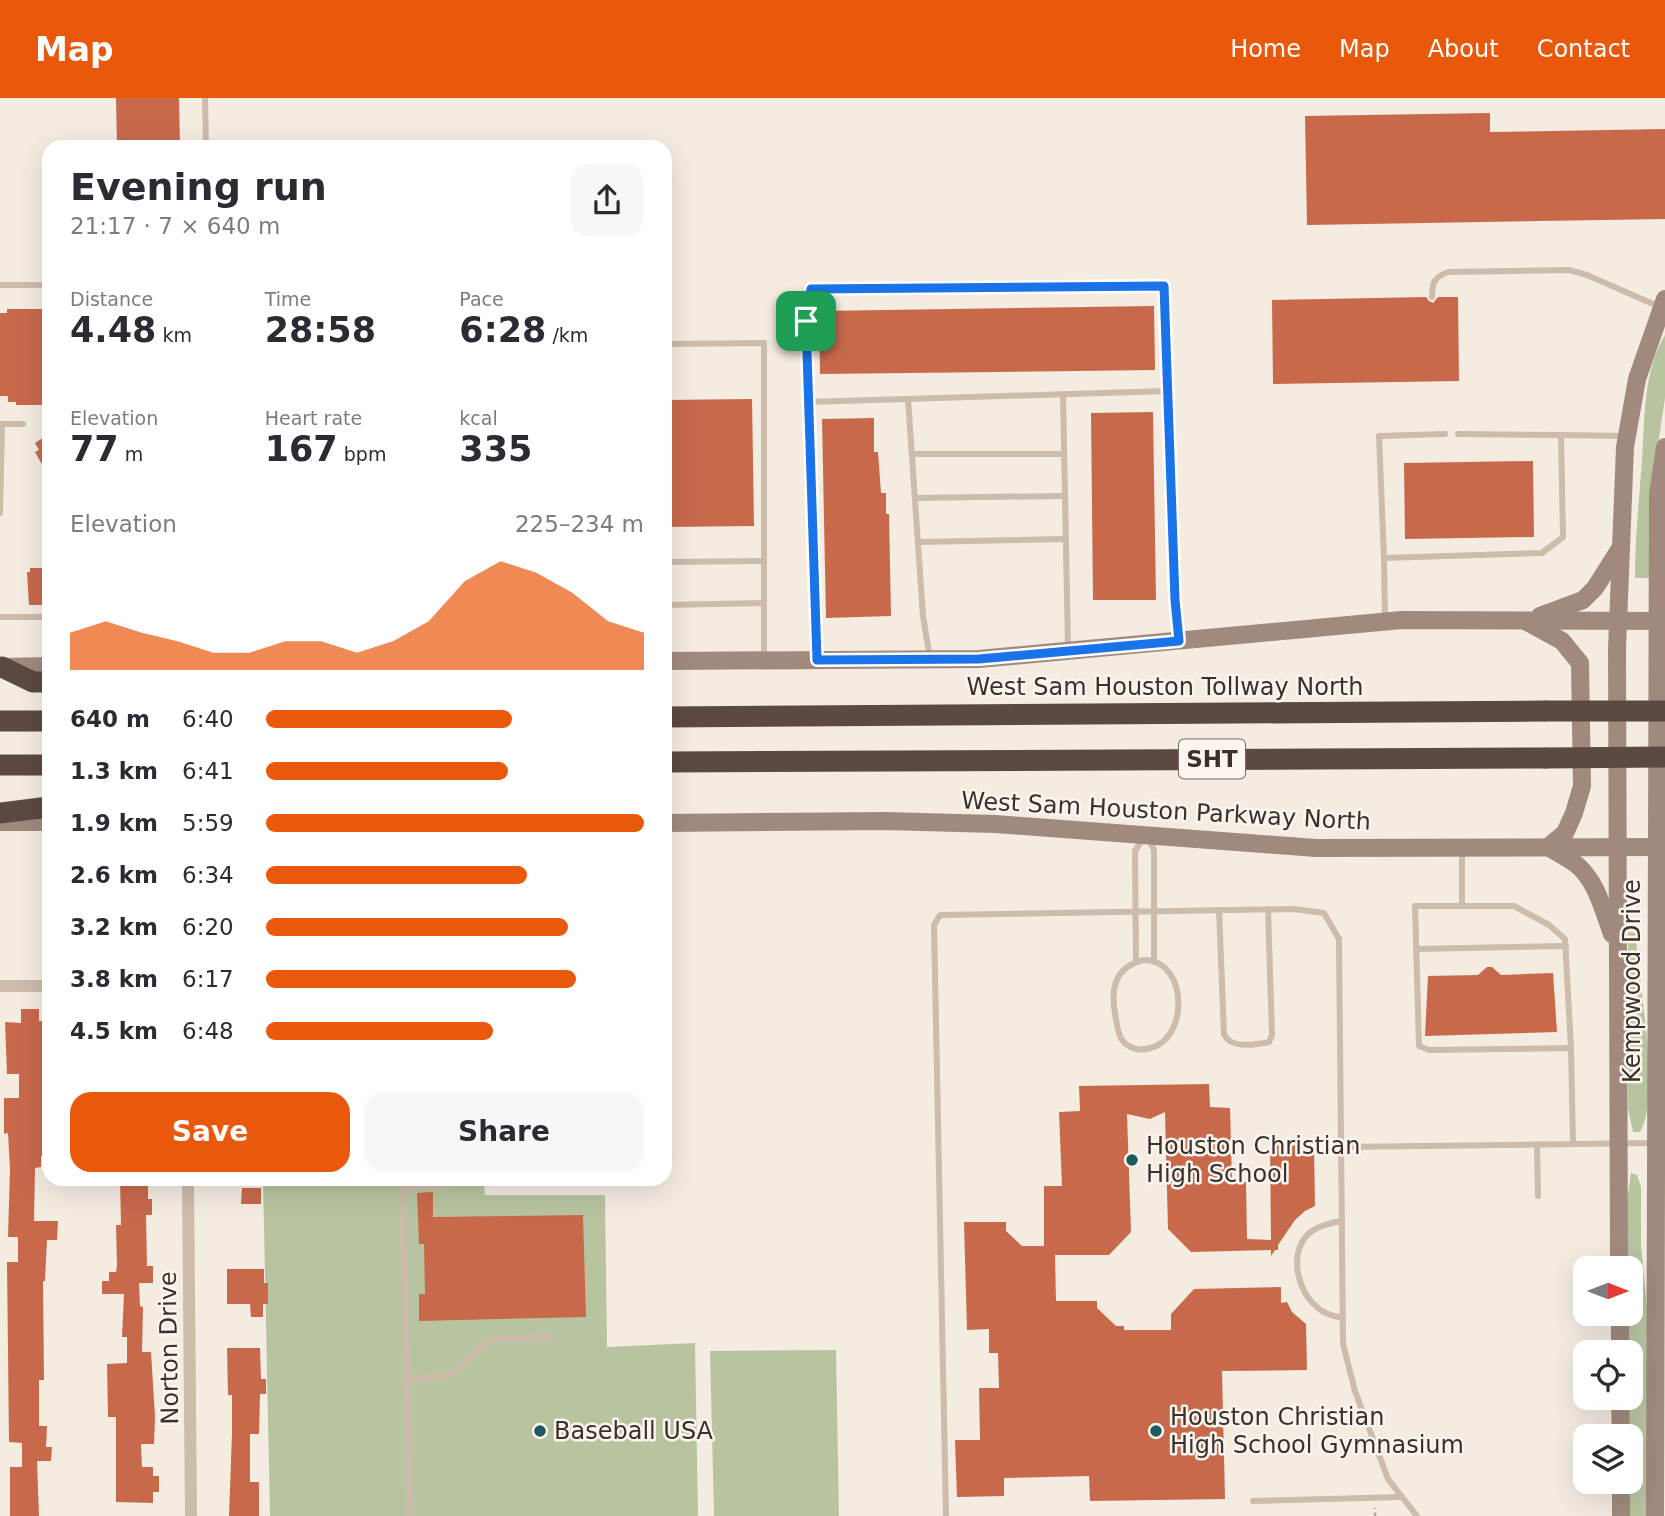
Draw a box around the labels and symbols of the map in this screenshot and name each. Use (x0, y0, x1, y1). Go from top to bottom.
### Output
pin (776, 291, 836, 351)
street label: West Sam Houston Tollway North (967, 673, 1363, 701)
road number: SHT (1179, 740, 1245, 778)
street label: West Sam Houston Parkway North (960, 786, 1372, 836)
street label: Kempwood Drive (1618, 879, 1646, 1083)
place label: Houston Christian High School (1146, 1132, 1360, 1188)
marker: Houston Christian High School (1124, 1152, 1140, 1168)
north arrow (1573, 1256, 1643, 1326)
street label: Norton Drive (154, 1271, 184, 1425)
place label: Houston Christian High School Gymnasium (1170, 1403, 1464, 1459)
place label: Baseball USA (554, 1417, 714, 1445)
marker: Baseball USA (532, 1423, 548, 1439)
marker: Houston Christian High School Gymnasium (1148, 1423, 1164, 1439)

